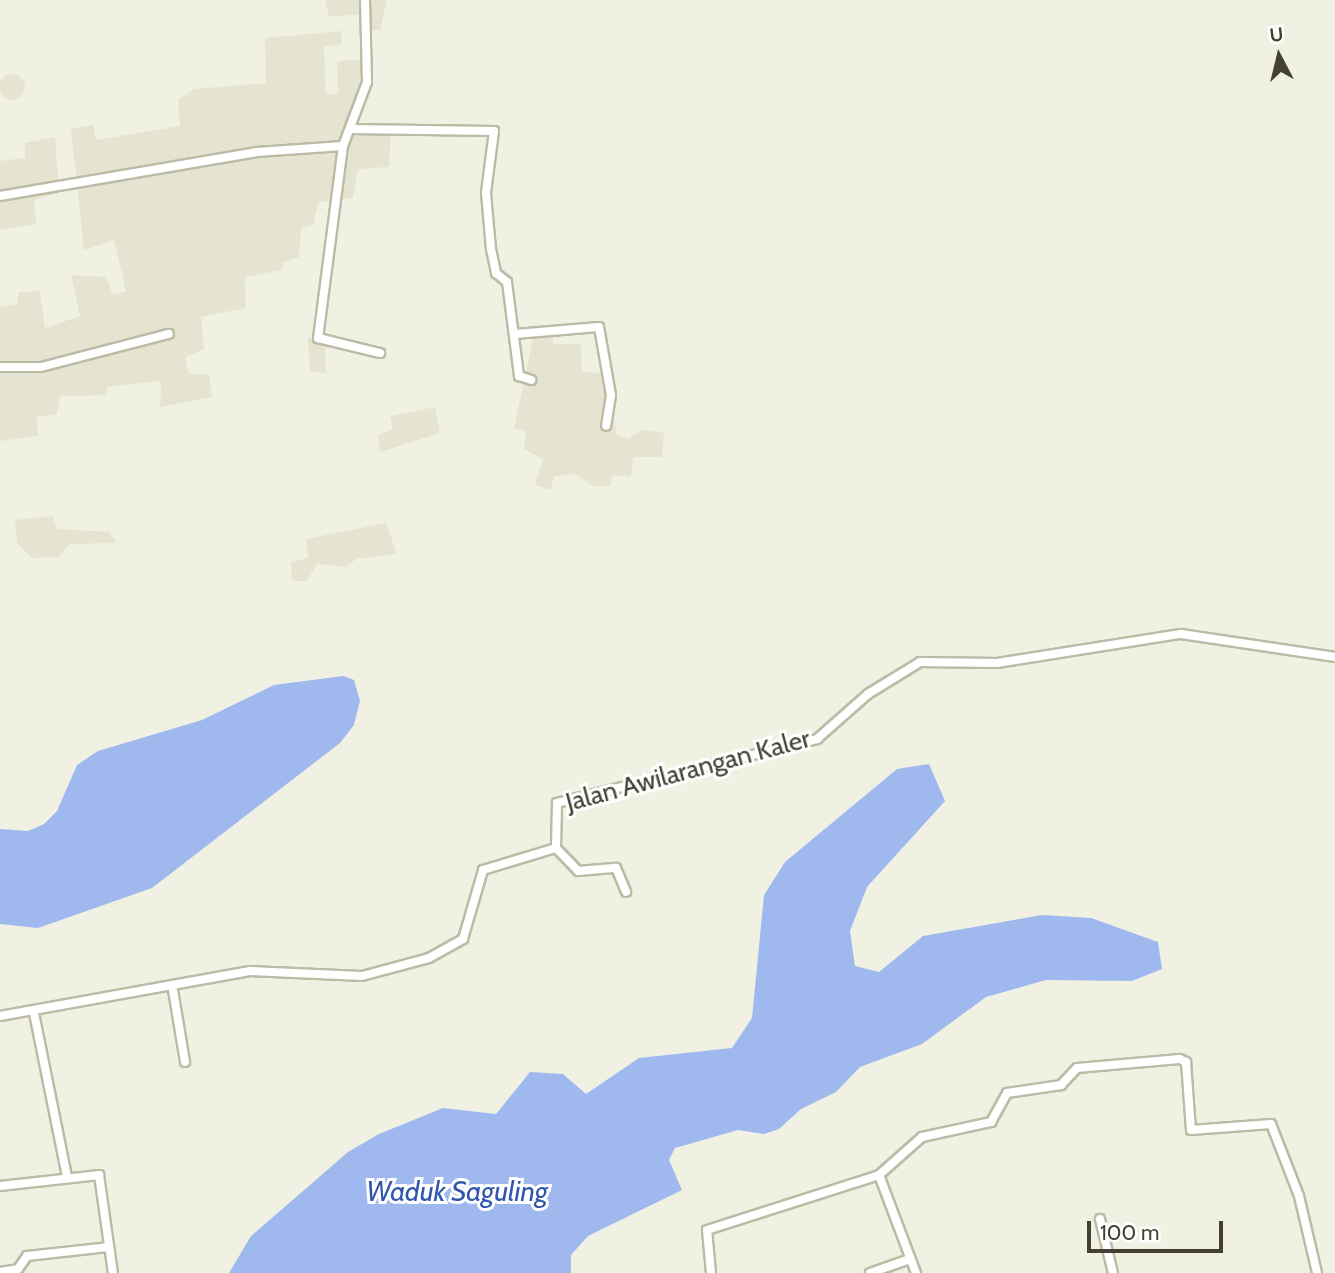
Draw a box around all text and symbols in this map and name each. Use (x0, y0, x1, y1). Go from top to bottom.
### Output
north arrow (1244, 21, 1314, 91)
text: U (1268, 22, 1285, 47)
street label: Jalan Awilarangan Kaler (562, 723, 814, 819)
water label: Waduk Saguling (366, 1174, 548, 1208)
scale bar (1090, 1206, 1226, 1250)
text: 100 m (1100, 1220, 1159, 1245)

